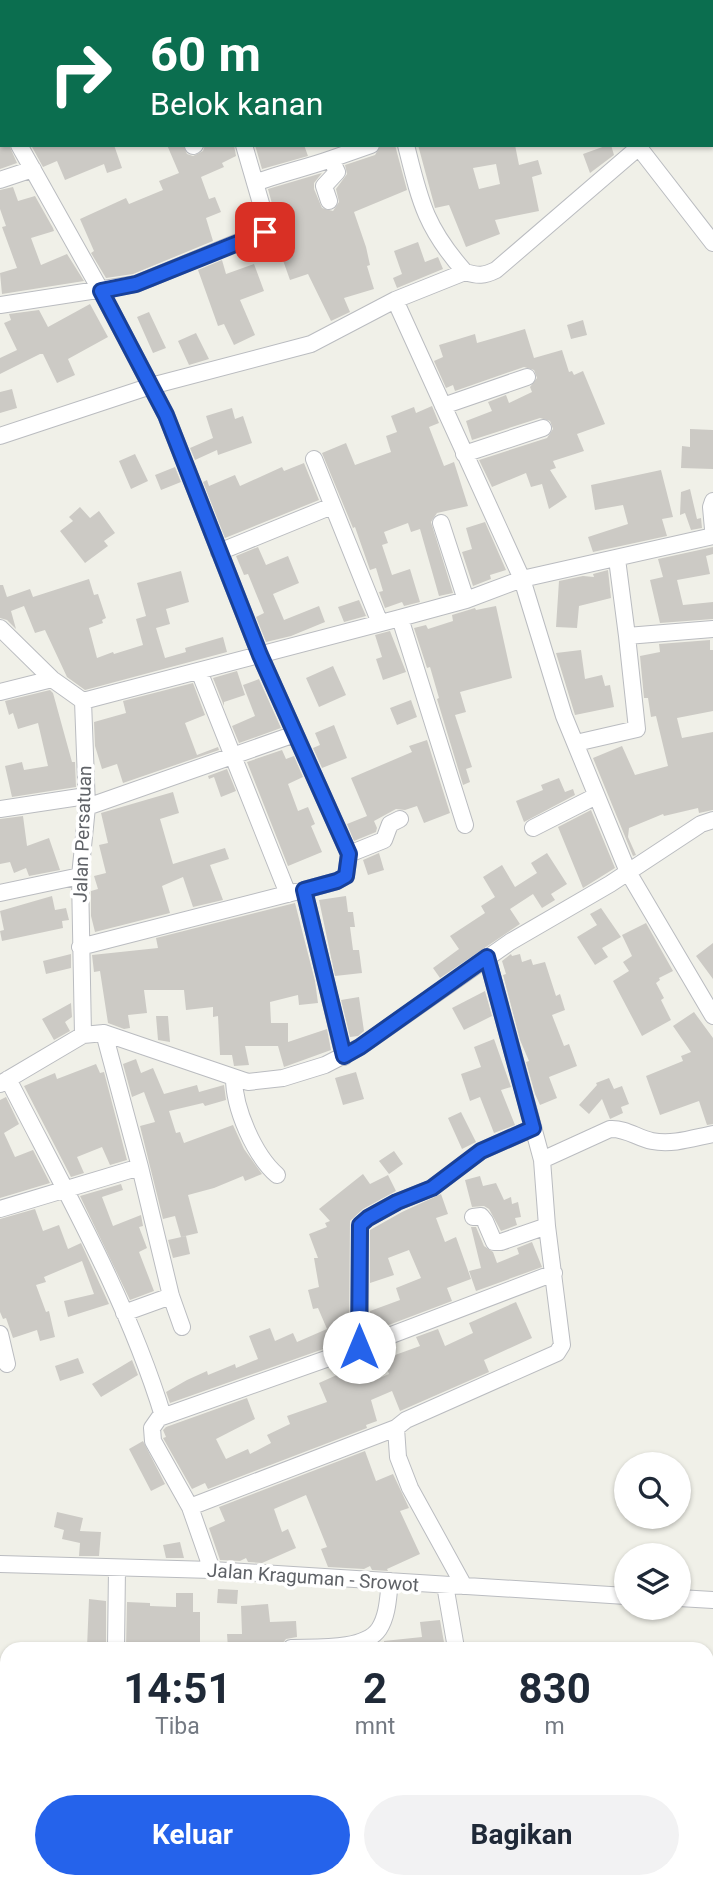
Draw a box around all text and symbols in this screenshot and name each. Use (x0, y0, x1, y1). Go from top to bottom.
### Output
text: 60 m (150, 26, 261, 83)
icon: right (35, 28, 126, 119)
text: Belok kanan (150, 85, 323, 123)
pin (235, 202, 295, 262)
icon: arrive (246, 213, 284, 251)
street label: Jalan Persatuan (69, 765, 96, 903)
position arrow (322, 1310, 396, 1384)
map controls (614, 1452, 691, 1620)
button: search (614, 1452, 691, 1529)
button: layers (614, 1543, 691, 1620)
street label: Jalan Kraguman - Srowot (206, 1559, 420, 1596)
text: 14:51 (123, 1664, 232, 1713)
text: 2 (363, 1664, 387, 1713)
text: 830 (518, 1664, 591, 1713)
text: Tiba (155, 1713, 200, 1740)
text: mnt (355, 1713, 395, 1740)
text: m (545, 1713, 565, 1740)
button: Keluar (35, 1795, 350, 1875)
button: Bagikan (364, 1795, 679, 1875)

